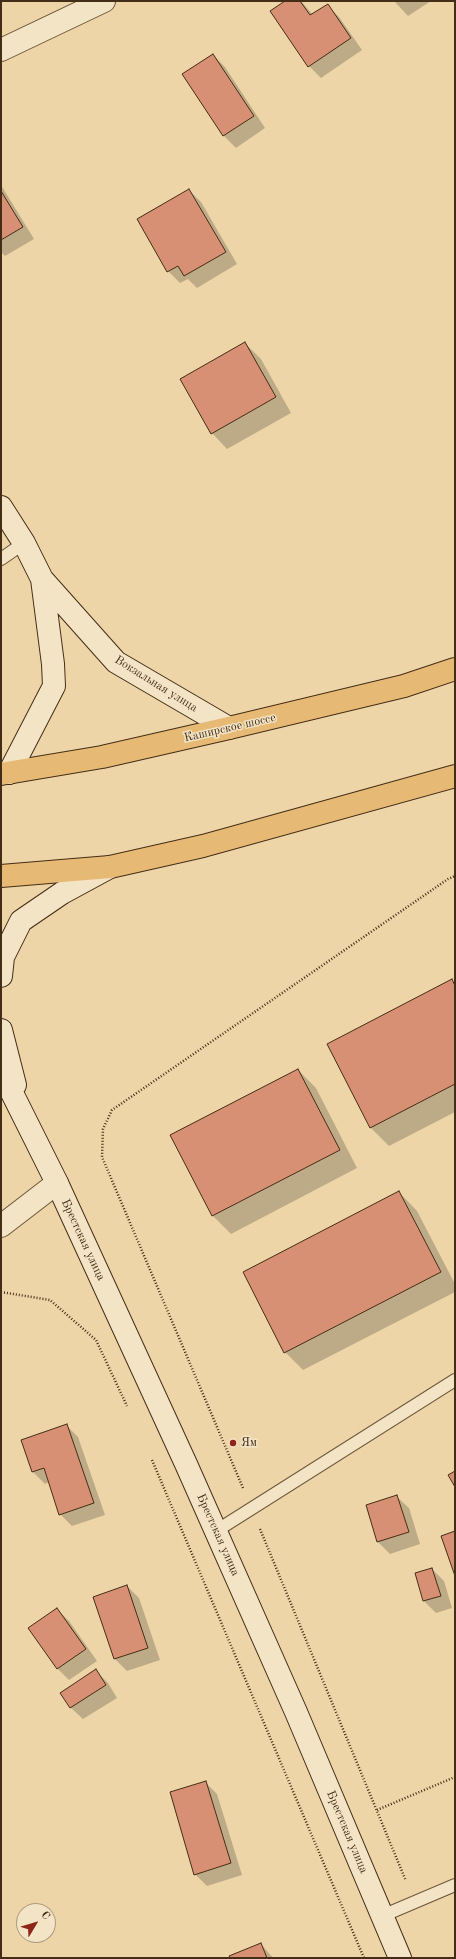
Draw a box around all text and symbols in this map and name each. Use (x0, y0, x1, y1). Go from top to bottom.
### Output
street label: Вокзальная улица (112, 653, 200, 715)
street label: Каширское шоссе (183, 710, 277, 746)
street label: Брестская улица (58, 1197, 108, 1283)
place label: Ям (241, 1436, 257, 1450)
marker: Ям (228, 1438, 238, 1448)
street label: Брестская улица (193, 1492, 243, 1578)
street label: Брестская улица (323, 1788, 371, 1876)
north arrow (16, 1903, 56, 1943)
text: С (38, 1910, 52, 1922)

